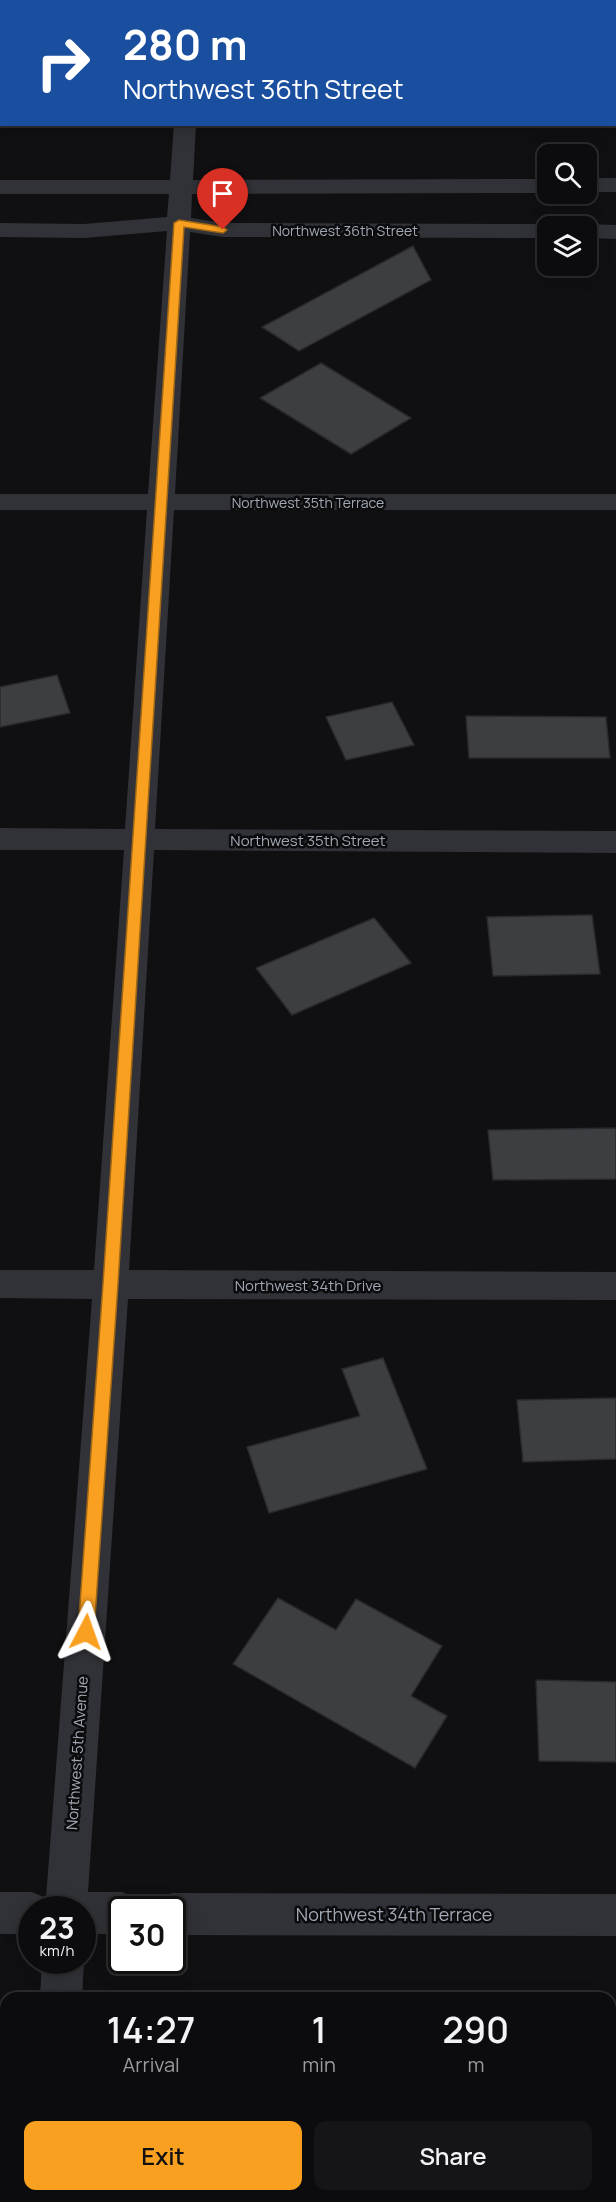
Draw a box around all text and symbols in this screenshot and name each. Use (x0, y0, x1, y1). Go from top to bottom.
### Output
text: 280 m (123, 15, 248, 73)
icon: right (24, 24, 102, 102)
text: Northwest 36th Street (123, 70, 404, 107)
map controls (537, 144, 597, 276)
button: search (537, 144, 597, 204)
pin (197, 168, 248, 230)
icon: arrive (206, 177, 239, 210)
button: layers (537, 216, 597, 276)
street label: Northwest 36th Street (272, 221, 418, 240)
street label: Northwest 35th Terrace (232, 493, 384, 512)
street label: Northwest 35th Street (230, 830, 386, 851)
street label: Northwest 34th Drive (235, 1275, 381, 1296)
position arrow (54, 1600, 118, 1664)
street label: Northwest 5th Avenue (61, 1675, 93, 1831)
speed limit sign: 30 (108, 1896, 186, 1974)
street label: Northwest 34th Terrace (296, 1902, 492, 1926)
text: 23 (39, 1907, 75, 1948)
text: km/h (40, 1940, 74, 1961)
text: 14:27 (107, 2005, 195, 2054)
text: 1 (311, 2005, 327, 2054)
text: 290 (443, 2005, 509, 2054)
text: Arrival (123, 2051, 180, 2078)
text: min (302, 2051, 336, 2078)
text: m (467, 2051, 484, 2078)
button: Exit (24, 2121, 302, 2190)
button: Share (314, 2121, 592, 2190)

